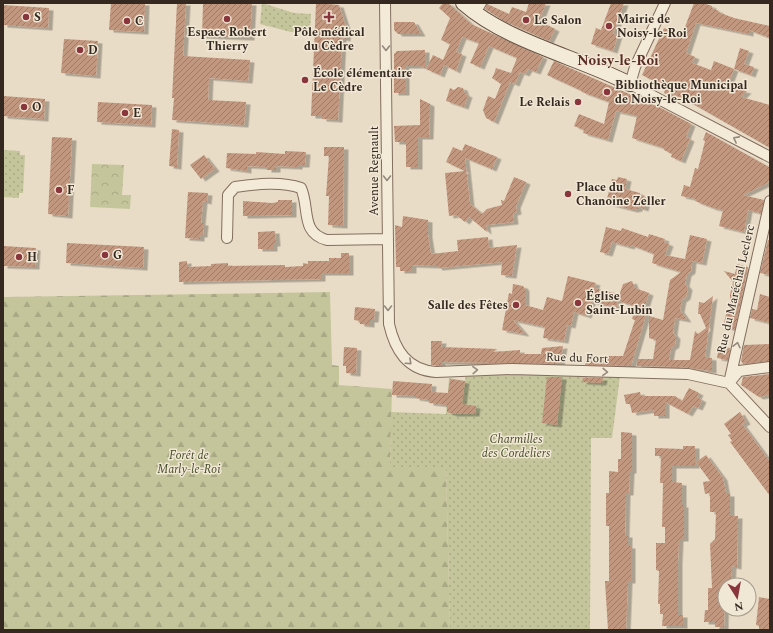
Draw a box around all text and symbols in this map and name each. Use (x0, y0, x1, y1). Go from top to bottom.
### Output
place label: S (34, 8, 41, 27)
place label: Mairie de Noisy-le-Roi (617, 10, 687, 43)
marker: Pôle médical du Cèdre (323, 11, 335, 23)
place label: Le Salon (534, 11, 582, 30)
marker: S (21, 12, 31, 22)
place label: C (135, 12, 144, 31)
marker: Espace Robert Thierry (222, 14, 232, 24)
marker: Le Salon (521, 15, 531, 25)
marker: C (122, 16, 132, 26)
marker: Mairie de Noisy-le-Roi (604, 21, 614, 31)
place label: Espace Robert Thierry (187, 23, 267, 56)
place label: Pôle médical du Cèdre (293, 23, 365, 56)
place label: D (88, 41, 98, 60)
marker: D (75, 45, 85, 55)
one-way arrow (382, 45, 390, 51)
district label: Noisy-le-Roi (577, 50, 659, 71)
place label: École élémentaire Le Cèdre (313, 64, 412, 97)
marker: École élémentaire Le Cèdre (300, 75, 310, 85)
place label: Bibliothèque Municipal de Noisy-le-Roi (615, 76, 748, 109)
marker: Bibliothèque Municipal de Noisy-le-Roi (602, 87, 612, 97)
place label: Le Relais (519, 93, 570, 112)
marker: Le Relais (573, 97, 583, 107)
place label: O (32, 98, 41, 117)
marker: O (19, 102, 29, 112)
place label: E (133, 104, 141, 123)
marker: E (120, 108, 130, 118)
street label: Avenue Regnault (365, 126, 384, 216)
one-way arrow (732, 136, 740, 144)
one-way arrow (383, 175, 391, 181)
place label: Place du Chanoine Zeller (576, 178, 666, 211)
place label: F (67, 181, 75, 200)
marker: F (54, 185, 64, 195)
marker: Place du Chanoine Zeller (563, 189, 573, 199)
street label: Rue du Maréchal Leclerc (712, 222, 760, 355)
place label: G (113, 246, 122, 265)
place label: H (27, 248, 37, 267)
marker: G (100, 250, 110, 260)
marker: H (14, 252, 24, 262)
place label: Église Saint-Lubin (586, 287, 653, 320)
place label: Salle des Fêtes (428, 296, 508, 315)
marker: Église Saint-Lubin (573, 298, 583, 308)
marker: Salle des Fêtes (511, 300, 521, 310)
one-way arrow (384, 305, 393, 311)
one-way arrow (732, 341, 740, 348)
street label: Rue du Fort (545, 347, 609, 369)
one-way arrow (405, 357, 412, 364)
one-way arrow (472, 366, 478, 374)
one-way arrow (602, 367, 608, 376)
park label: Charmilles des Cordeliers (482, 430, 551, 463)
park label: Forêt de Marly-le-Roi (157, 446, 221, 479)
north arrow (717, 577, 757, 617)
text: N (733, 597, 745, 616)

